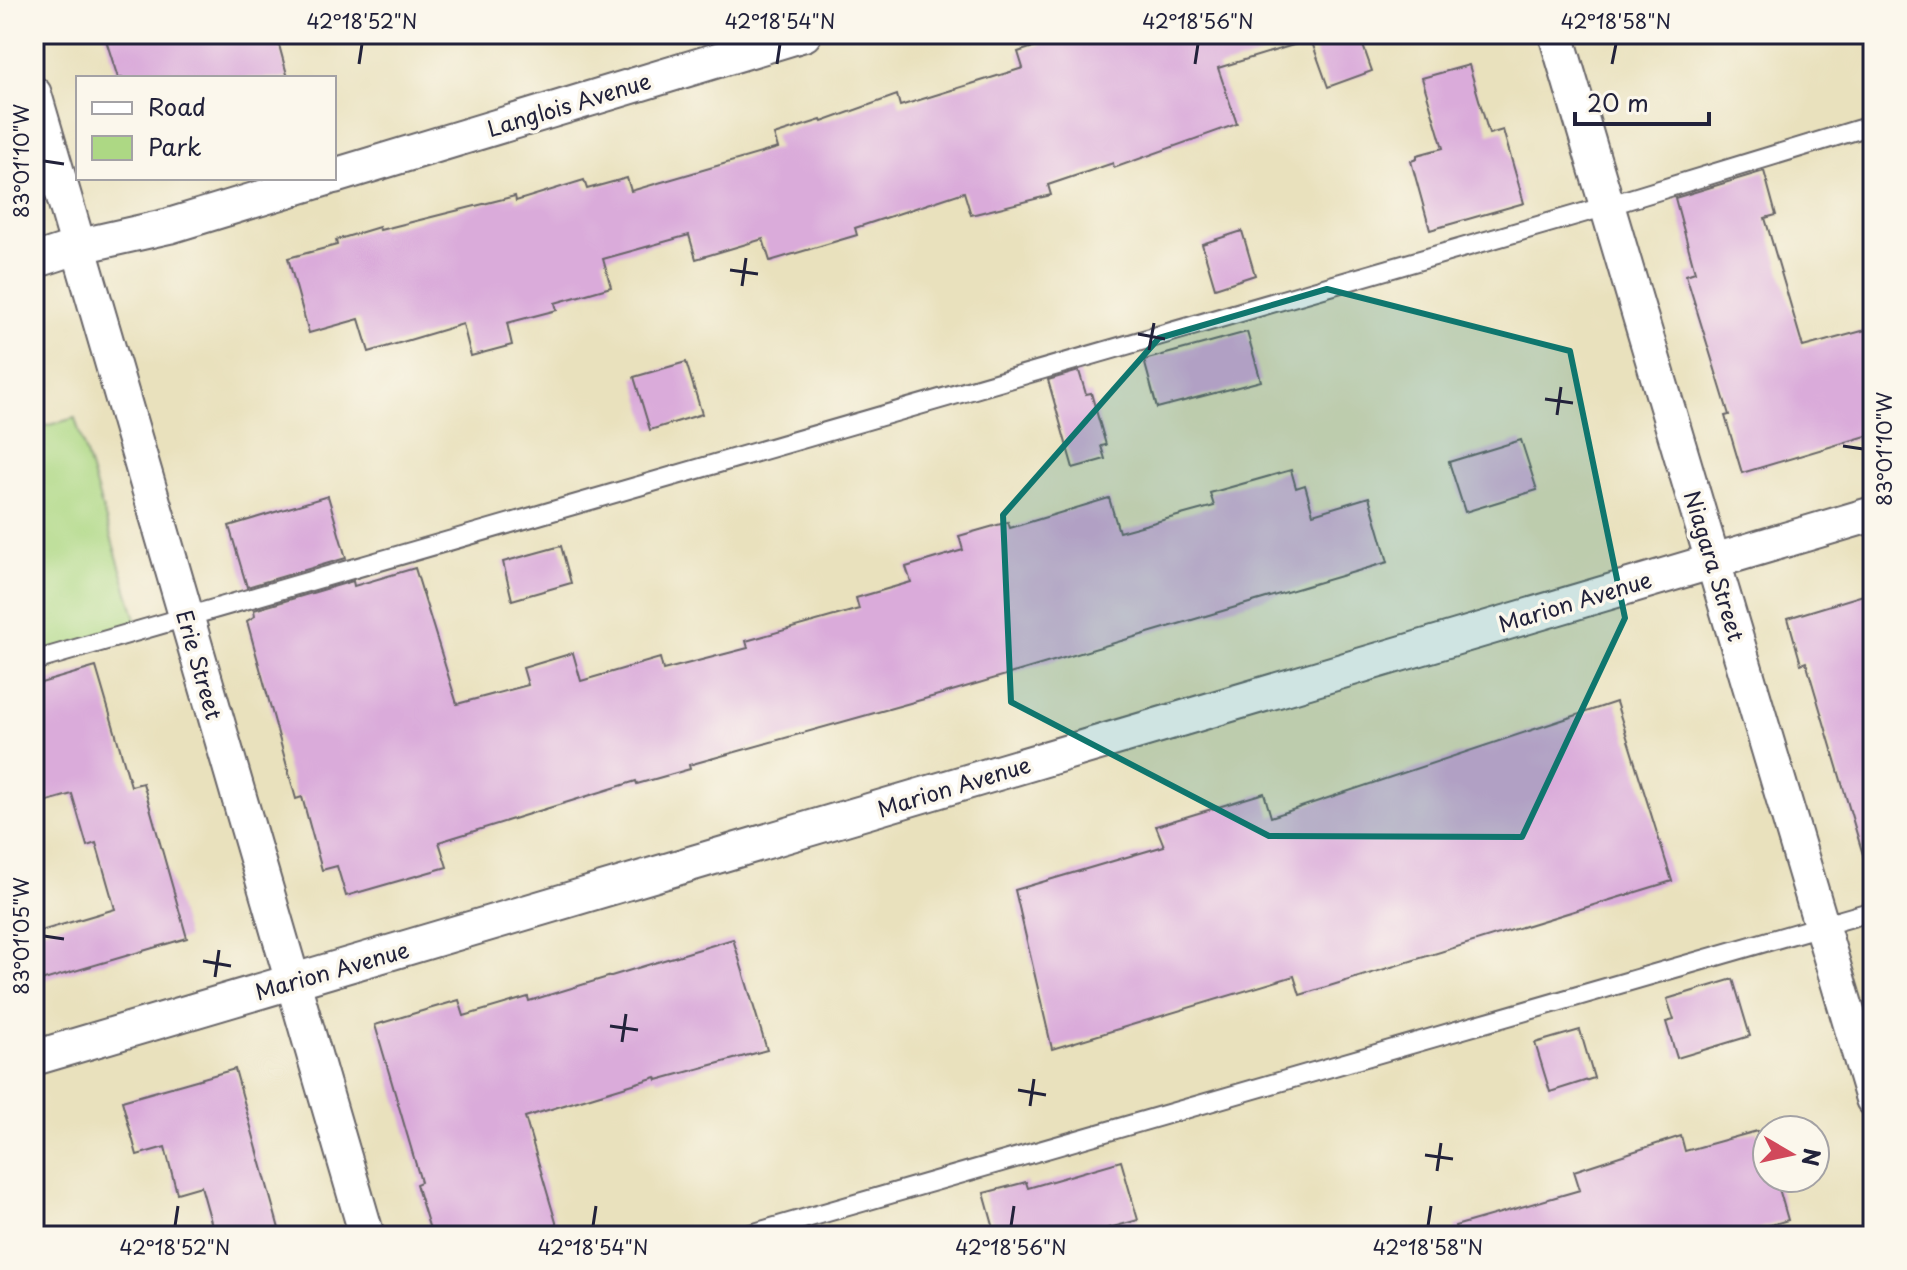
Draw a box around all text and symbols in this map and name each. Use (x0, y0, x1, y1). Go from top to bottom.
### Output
text: 42°18'52"N (307, 6, 417, 36)
text: 42°18'54"N (725, 6, 835, 36)
text: 42°18'56"N (1142, 6, 1254, 36)
text: 42°18'58"N (1561, 6, 1671, 36)
street label: Langlois Avenue (483, 63, 654, 144)
legend (76, 76, 336, 180)
scale bar (1575, 76, 1709, 126)
text: 20 m (1587, 84, 1649, 120)
text: Road (148, 88, 206, 124)
text: 83°01'10"W (6, 104, 36, 218)
text: Park (148, 128, 202, 164)
text: 83°01'10"W (1869, 392, 1899, 506)
street label: Niagara Street (1677, 486, 1754, 645)
street label: Marion Avenue (1494, 562, 1655, 640)
street label: Erie Street (169, 606, 232, 723)
street label: Marion Avenue (873, 747, 1034, 825)
text: 83°01'05"W (6, 877, 36, 995)
street label: Marion Avenue (251, 932, 412, 1007)
north arrow (1751, 1114, 1831, 1194)
text: N (1795, 1146, 1830, 1169)
text: 42°18'52"N (120, 1232, 230, 1262)
text: 42°18'54"N (538, 1232, 648, 1262)
text: 42°18'56"N (955, 1232, 1067, 1262)
text: 42°18'58"N (1373, 1232, 1483, 1262)

